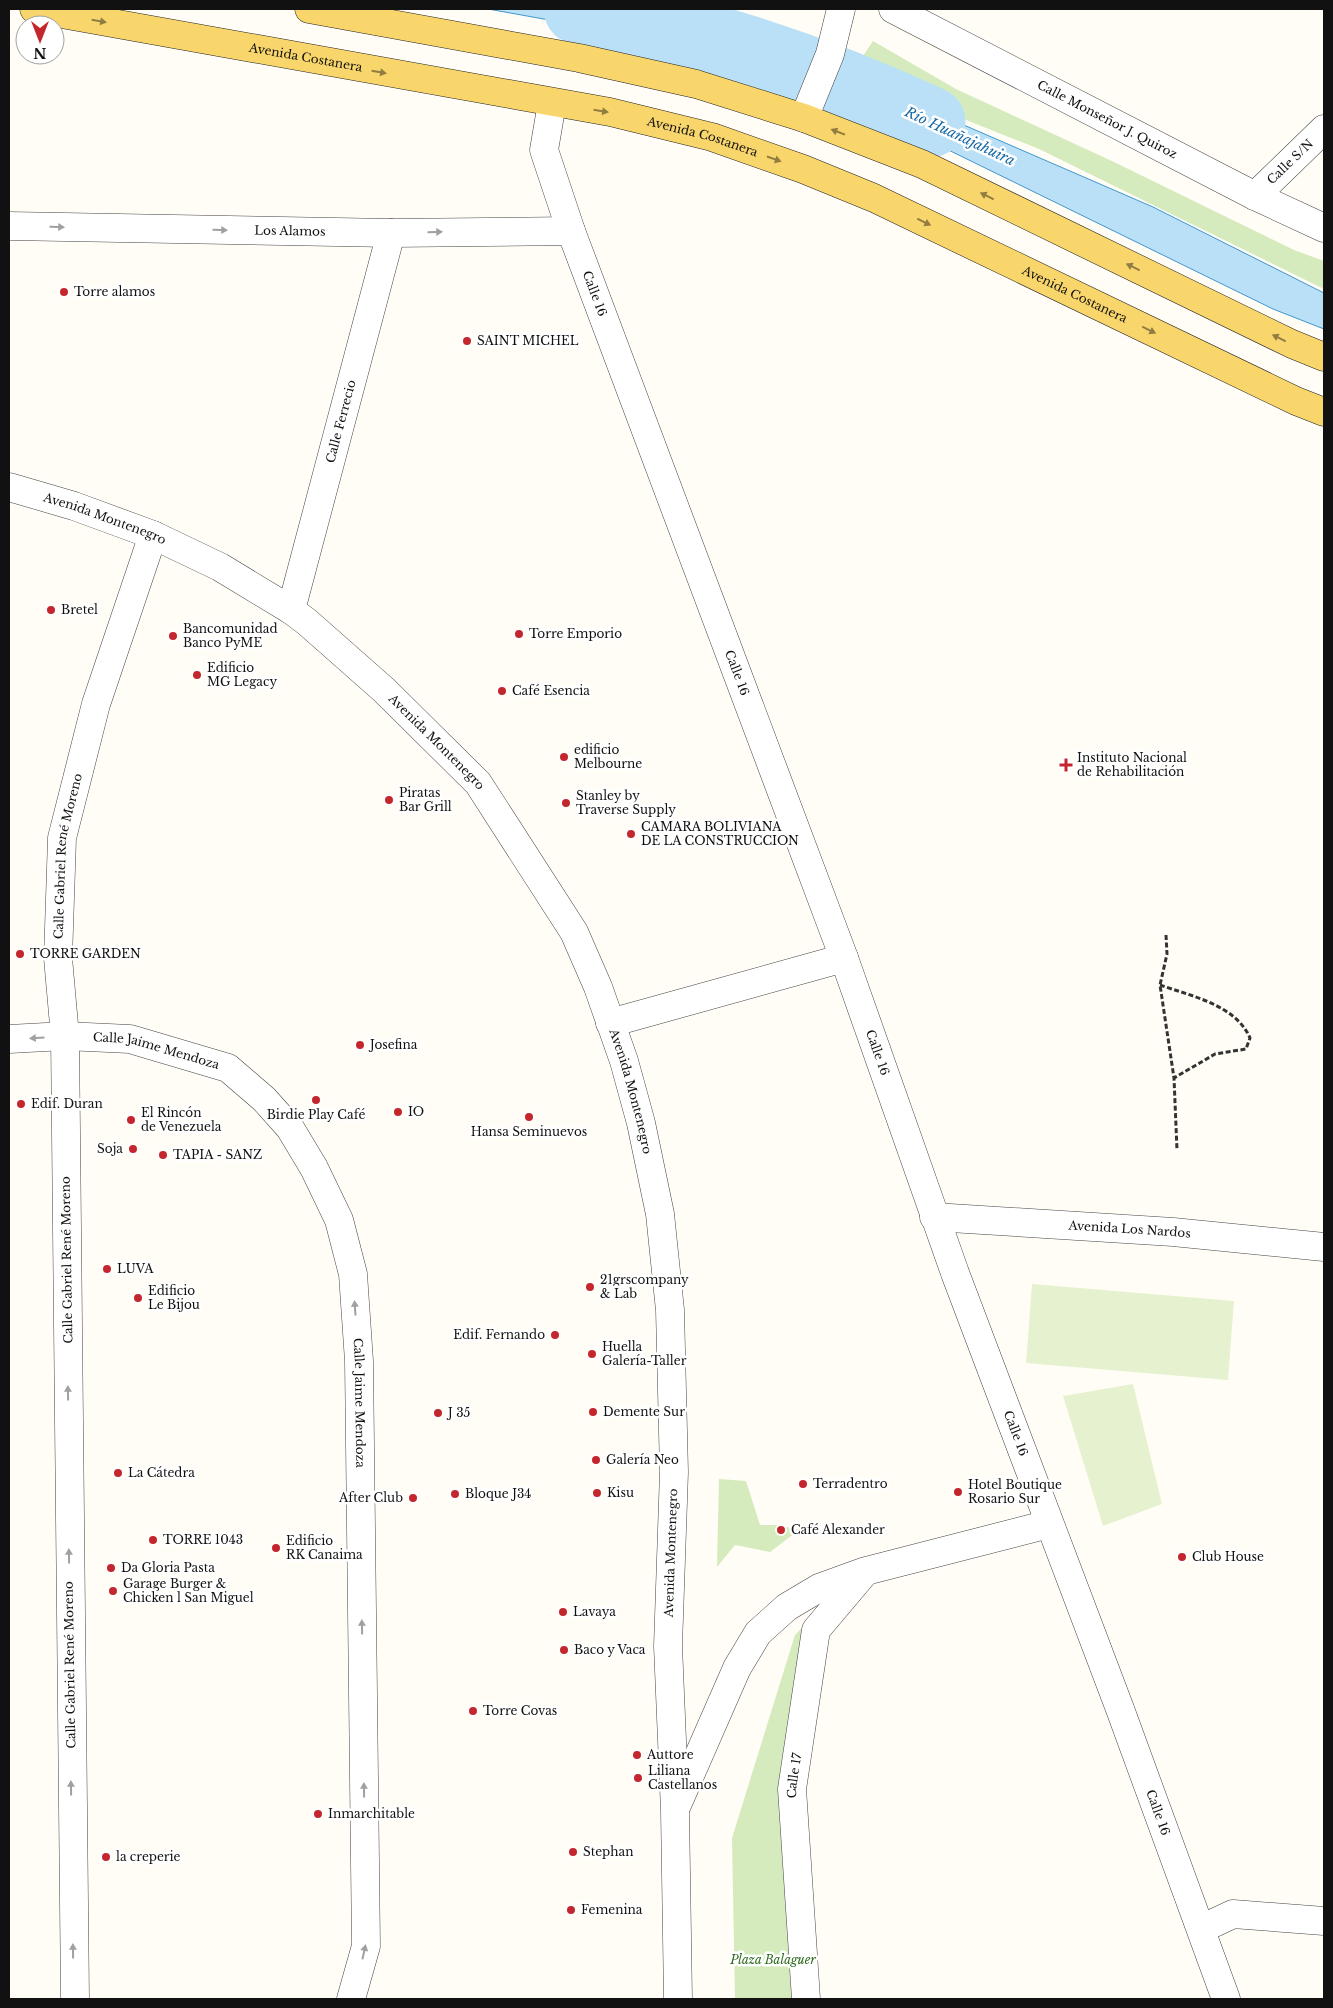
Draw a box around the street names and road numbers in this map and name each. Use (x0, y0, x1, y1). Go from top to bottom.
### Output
street label: Avenida Costanera (247, 39, 364, 75)
street label: Calle Monseñor J. Quiroz (1035, 77, 1180, 162)
street label: Avenida Costanera (645, 113, 760, 160)
street label: Calle S/N (1264, 136, 1316, 187)
street label: Los Alamos (254, 222, 326, 239)
street label: Avenida Costanera (1019, 262, 1130, 326)
street label: Calle 16 (580, 269, 610, 319)
street label: Calle Ferrecio (322, 378, 359, 465)
street label: Avenida Montenegro (41, 489, 169, 547)
street label: Calle 16 (722, 648, 753, 698)
street label: Avenida Montenegro (385, 690, 488, 792)
street label: Calle Gabriel René Moreno (51, 772, 85, 939)
street label: Avenida Montenegro (606, 1026, 655, 1155)
street label: Calle 16 (863, 1028, 893, 1078)
street label: Calle Jaime Mendoza (93, 1029, 222, 1072)
street label: Calle Gabriel René Moreno (58, 1176, 75, 1344)
street label: Avenida Los Nardos (1067, 1217, 1192, 1241)
street label: Calle Jaime Mendoza (350, 1337, 368, 1468)
street label: Calle 16 (1001, 1408, 1032, 1458)
street label: Avenida Montenegro (661, 1488, 680, 1619)
street label: Calle Gabriel René Moreno (61, 1581, 78, 1749)
street label: Calle 17 (784, 1751, 805, 1799)
street label: Calle 16 (1143, 1787, 1174, 1837)

